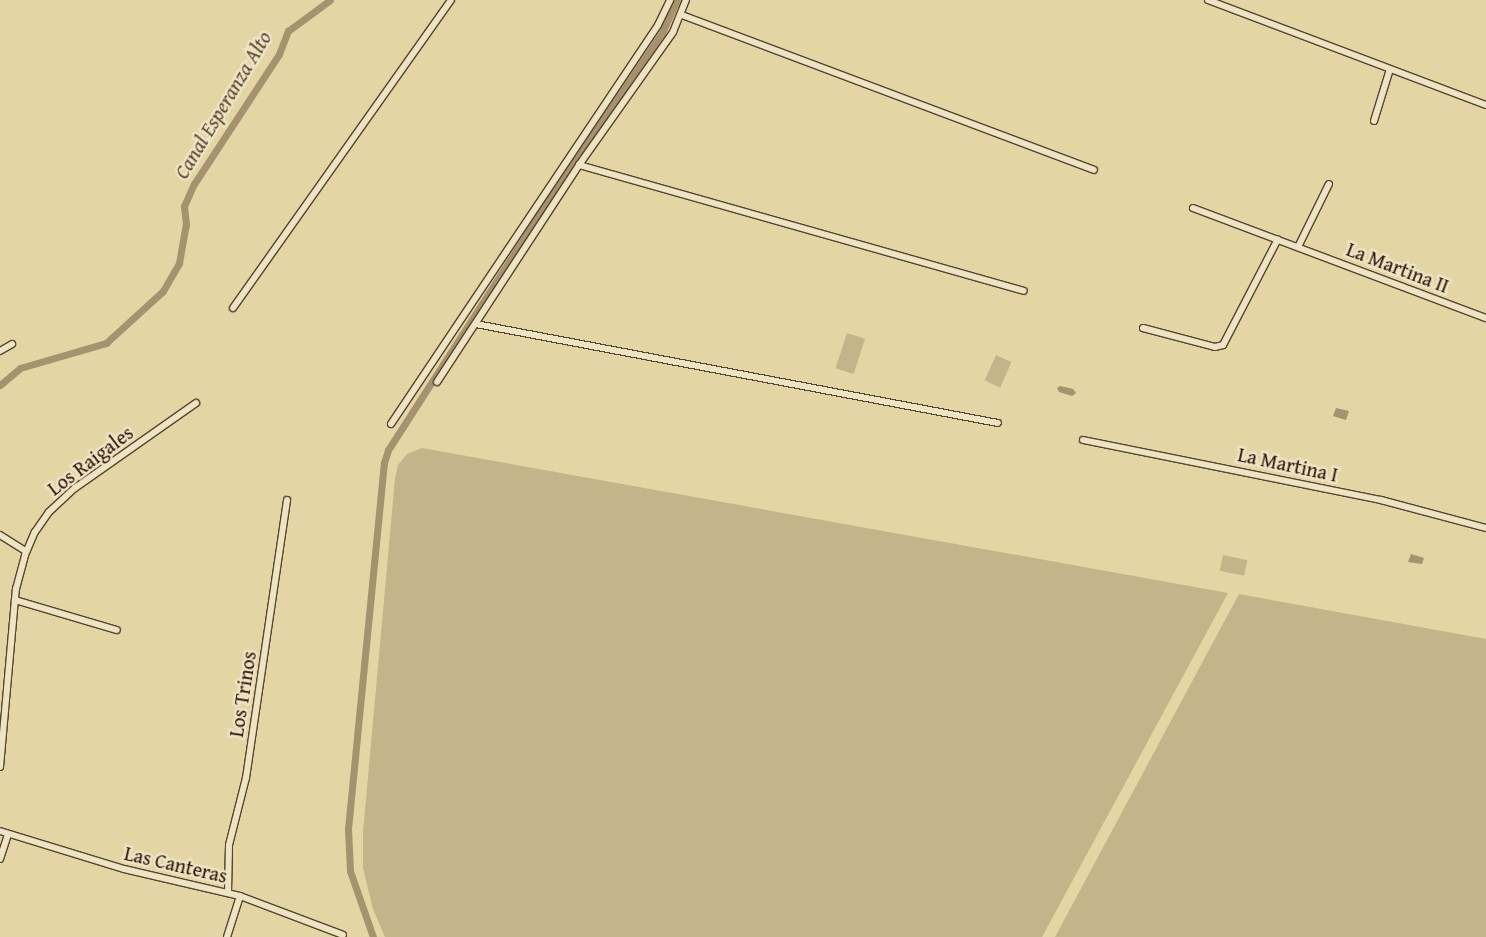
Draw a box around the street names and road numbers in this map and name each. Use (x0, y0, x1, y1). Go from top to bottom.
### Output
street label: La Martina II (1343, 236, 1453, 298)
street label: Los Raigales (42, 420, 138, 500)
street label: La Martina I (1236, 442, 1340, 486)
street label: Los Trinos (223, 649, 261, 739)
street label: Las Canteras (122, 840, 230, 888)

